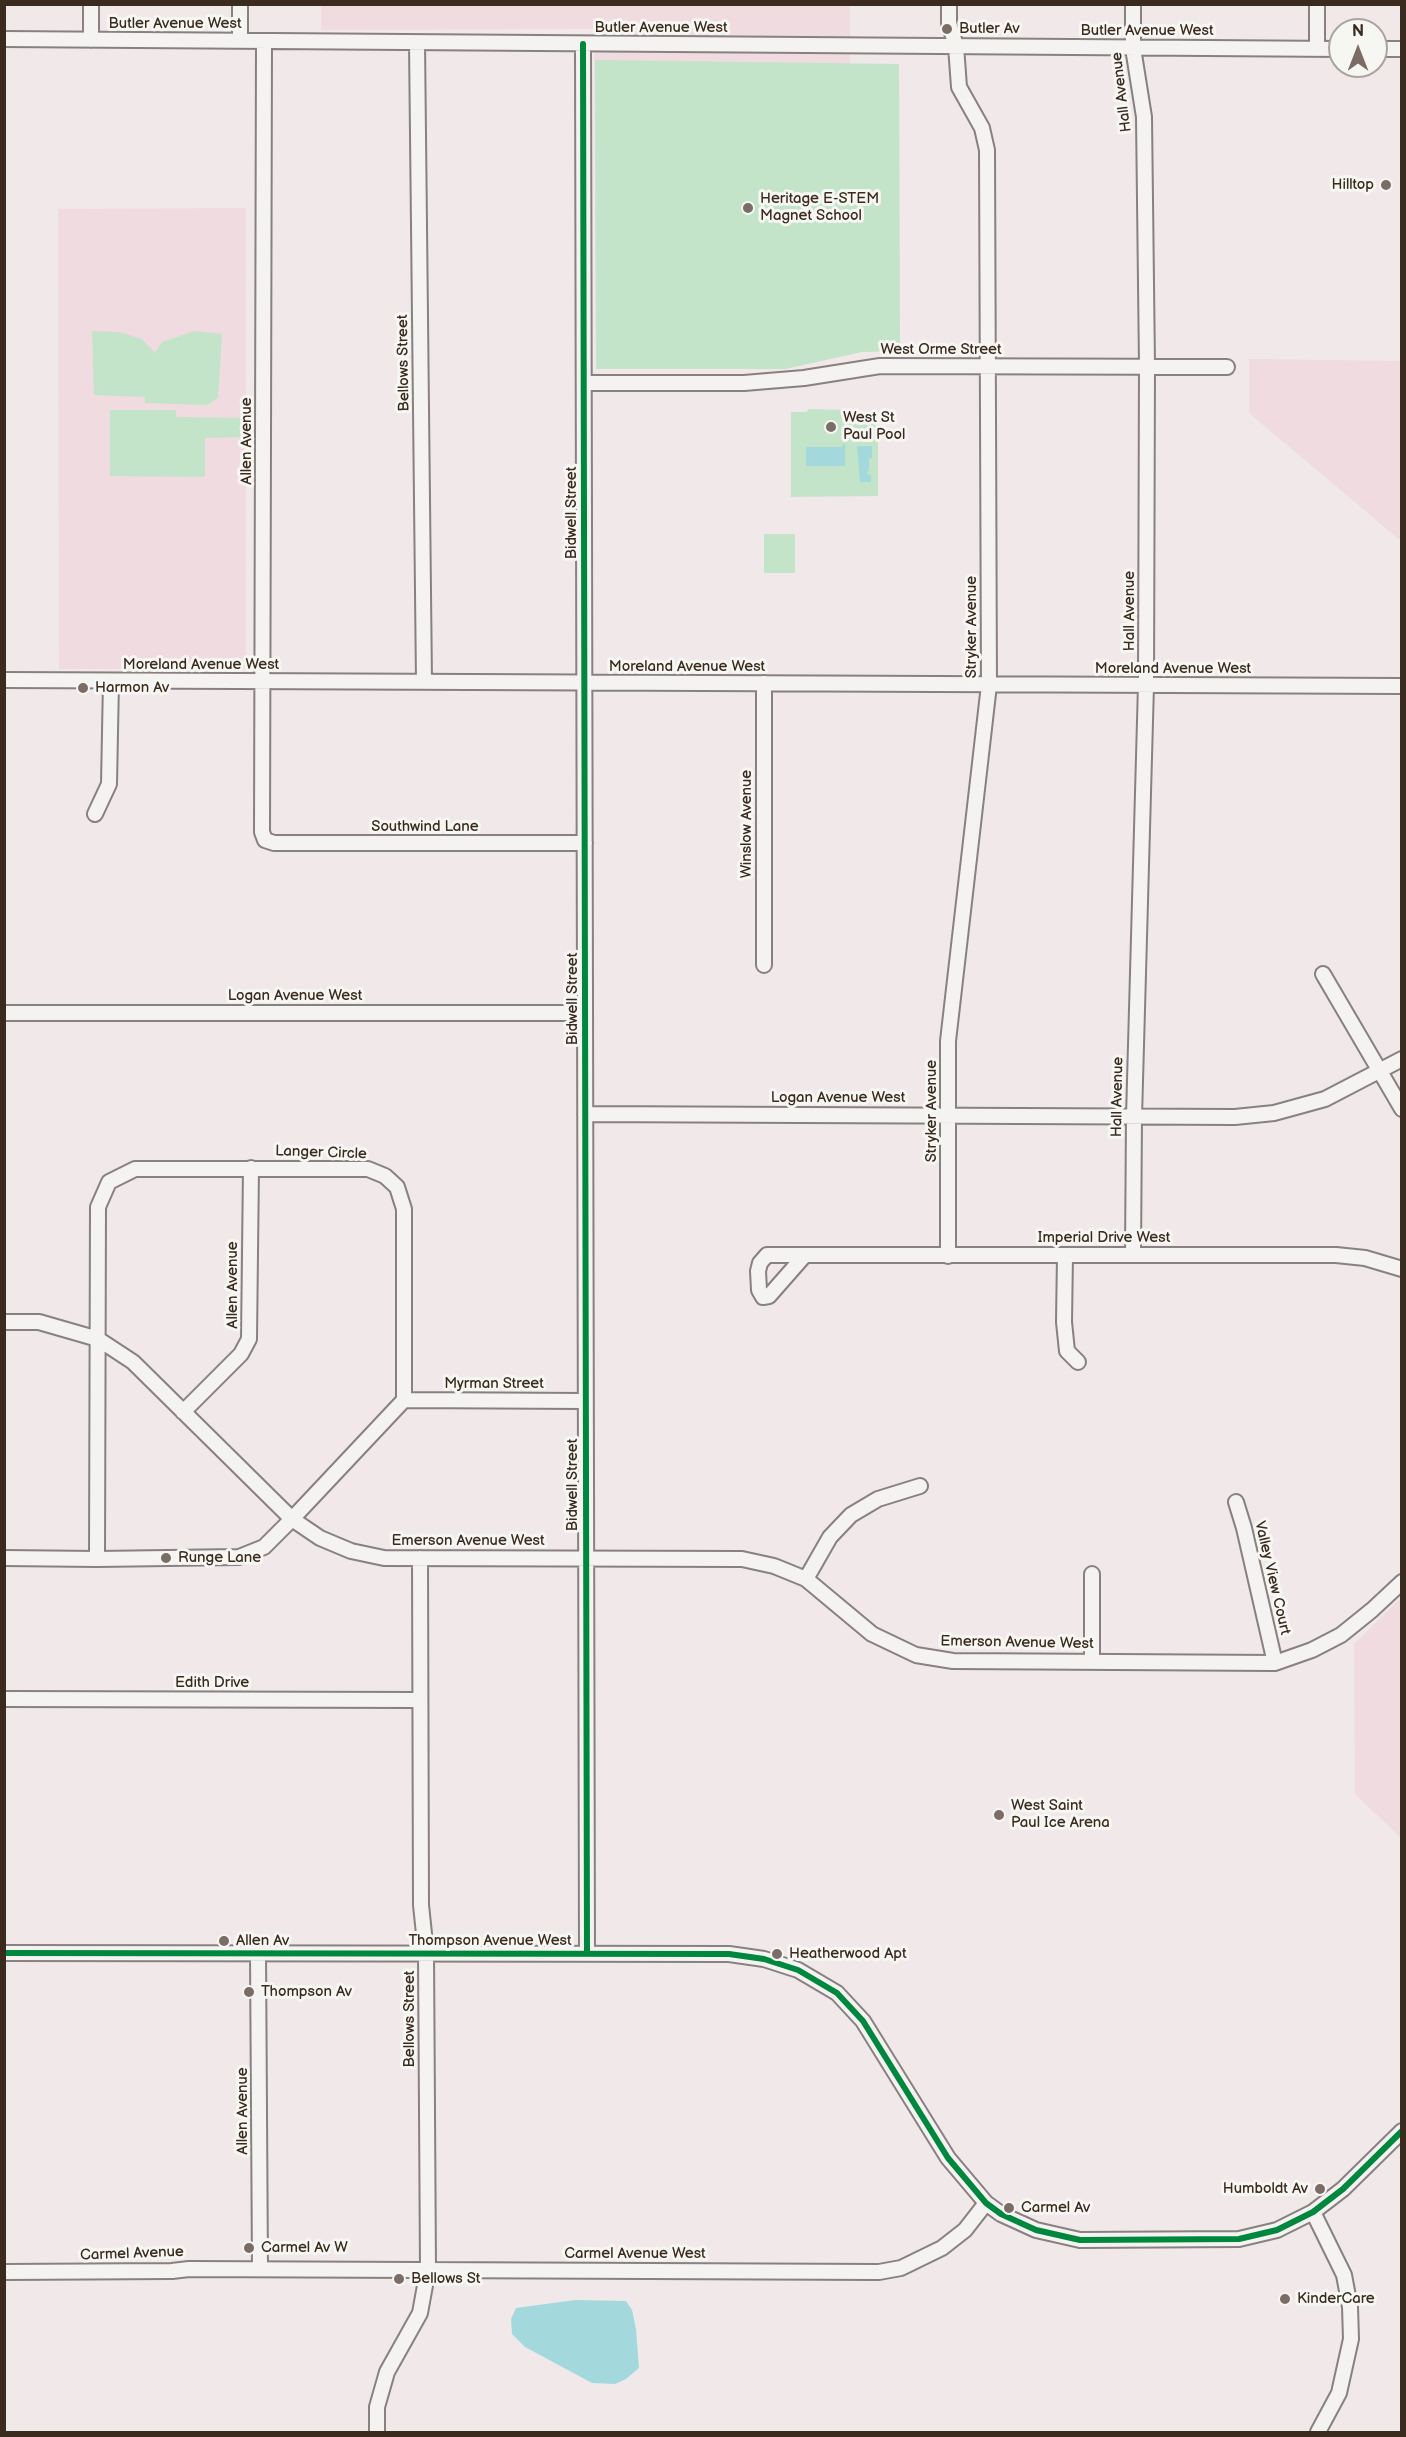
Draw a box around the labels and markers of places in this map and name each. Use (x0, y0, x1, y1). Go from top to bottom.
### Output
place label: Butler Av (959, 20, 1020, 38)
marker: Butler Av (940, 22, 954, 36)
place label: Hilltop (1331, 176, 1374, 194)
marker: Hilltop (1379, 178, 1393, 192)
place label: Heritage E-STEM Magnet School (760, 190, 879, 225)
marker: Heritage E-STEM Magnet School (741, 201, 755, 215)
place label: West St Paul Pool (843, 409, 905, 444)
marker: West St Paul Pool (824, 420, 838, 434)
place label: Harmon Av (95, 679, 169, 697)
marker: Harmon Av (76, 681, 90, 695)
place label: Runge Lane (178, 1549, 261, 1567)
marker: Runge Lane (159, 1551, 173, 1565)
place label: West Saint Paul Ice Arena (1011, 1797, 1110, 1832)
marker: West Saint Paul Ice Arena (992, 1808, 1006, 1822)
place label: Allen Av (236, 1932, 289, 1950)
marker: Allen Av (217, 1934, 231, 1948)
place label: Heatherwood Apt (789, 1945, 906, 1963)
marker: Heatherwood Apt (770, 1947, 784, 1961)
place label: Thompson Av (261, 1983, 352, 2001)
marker: Thompson Av (242, 1985, 256, 1999)
place label: Humboldt Av (1223, 2180, 1308, 2198)
marker: Humboldt Av (1313, 2182, 1327, 2196)
place label: Carmel Av (1021, 2199, 1090, 2217)
marker: Carmel Av (1002, 2201, 1016, 2215)
place label: Carmel Av W (261, 2239, 348, 2257)
marker: Carmel Av W (242, 2241, 256, 2255)
place label: Bellows St (411, 2270, 480, 2288)
marker: Bellows St (392, 2272, 406, 2286)
place label: KinderCare (1297, 2290, 1375, 2308)
marker: KinderCare (1278, 2292, 1292, 2306)

